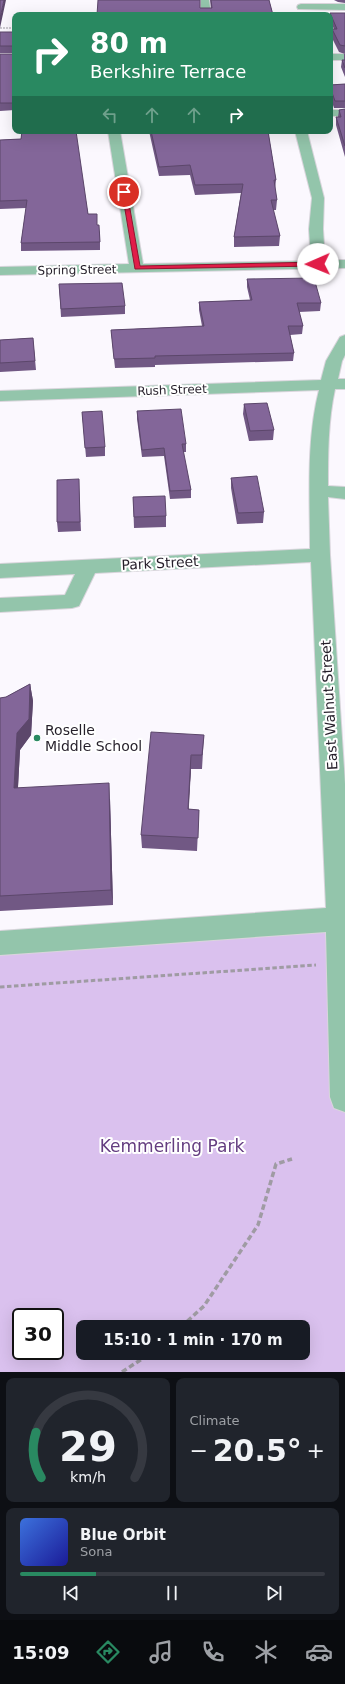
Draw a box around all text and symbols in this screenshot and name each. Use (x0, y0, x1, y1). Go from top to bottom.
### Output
text: 80 m (90, 27, 168, 60)
icon: right (24, 28, 76, 80)
text: Berkshire Terrace (90, 61, 246, 82)
icon: left (99, 104, 121, 126)
icon: ahead (141, 104, 163, 126)
icon: ahead (183, 104, 205, 126)
icon: right (225, 104, 247, 126)
pin (107, 175, 141, 209)
icon: arrive (113, 181, 135, 203)
position arrow (297, 243, 339, 285)
street label: Spring Street (37, 262, 117, 278)
street label: Rush Street (137, 382, 207, 398)
street label: Park Street (121, 553, 199, 573)
street label: East Walnut Street (318, 639, 340, 770)
place label: Roselle Middle School (45, 722, 142, 754)
marker: Roselle Middle School (32, 733, 42, 743)
park label: Kemmerling Park (100, 1136, 244, 1156)
speed limit sign: 30 (12, 1308, 64, 1360)
text: 15:10 · 1 min · 170 m (103, 1331, 283, 1349)
text: Climate (190, 1413, 240, 1428)
text: 29 (59, 1422, 117, 1471)
text: 20.5° (213, 1433, 302, 1468)
text: − (190, 1438, 208, 1463)
text: + (307, 1438, 325, 1463)
text: km/h (70, 1469, 106, 1485)
text: Blue Orbit (80, 1526, 166, 1544)
text: Sona (80, 1544, 112, 1559)
icon: previous (60, 1582, 82, 1604)
icon: pause (161, 1582, 183, 1604)
icon: next (263, 1582, 285, 1604)
icon: directions (94, 1638, 122, 1666)
icon: music (147, 1638, 175, 1666)
icon: phone (199, 1638, 227, 1666)
icon: climate (252, 1638, 280, 1666)
icon: car (305, 1638, 333, 1666)
text: 15:09 (12, 1642, 70, 1663)

